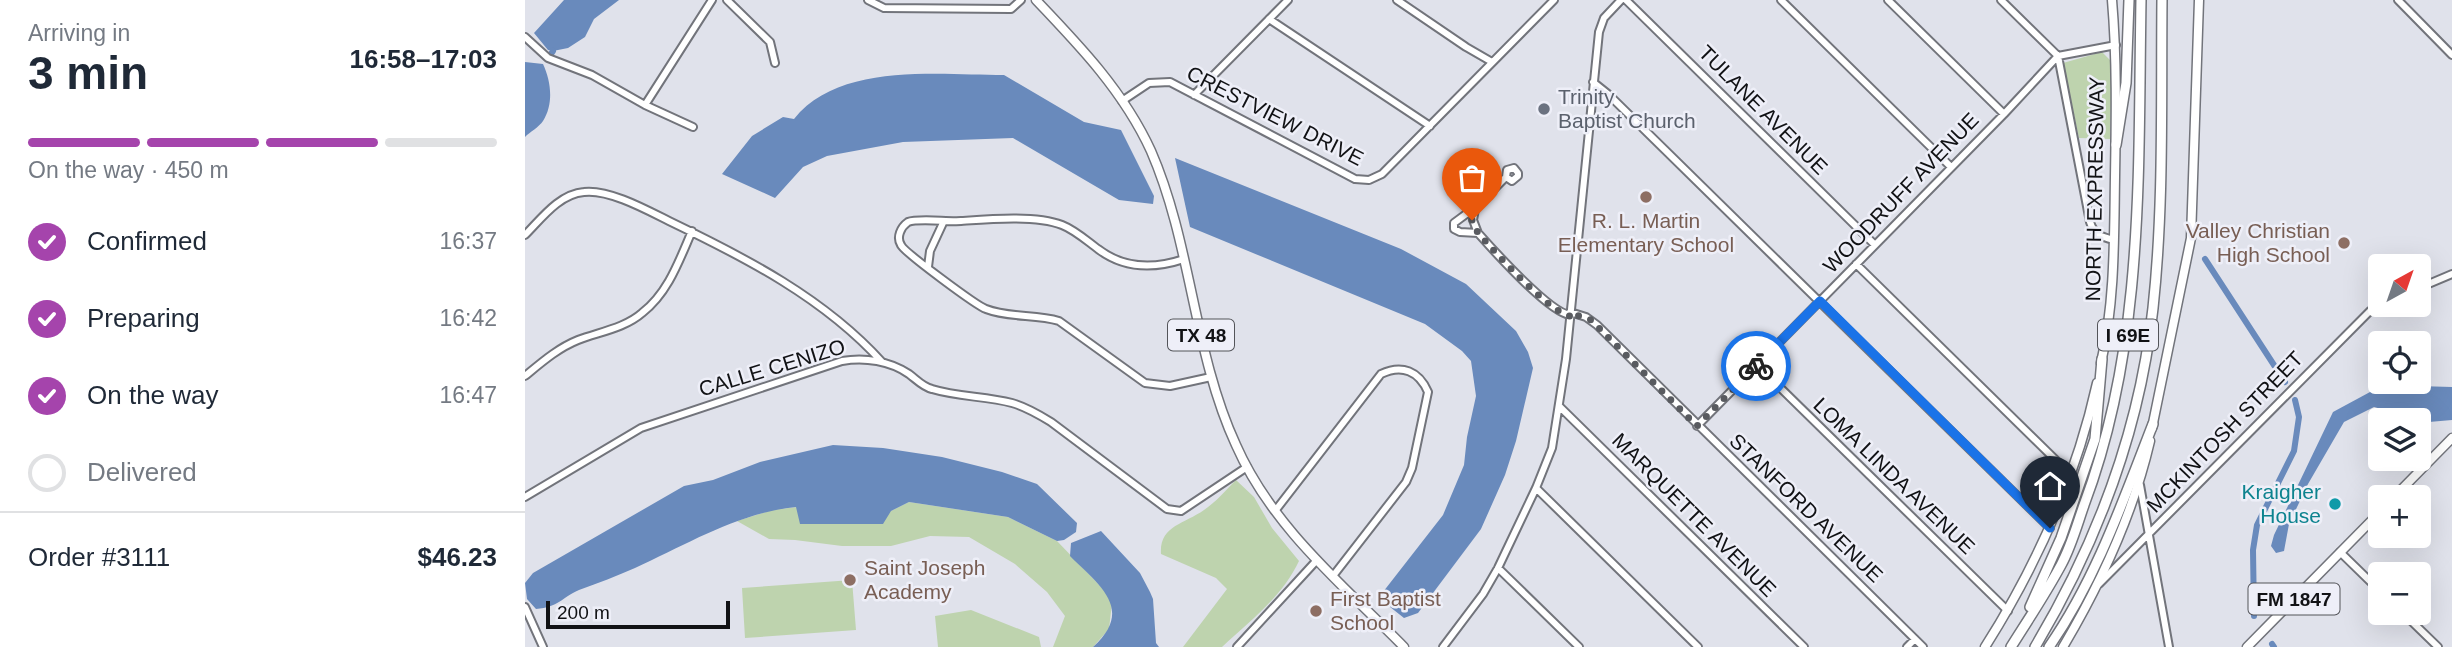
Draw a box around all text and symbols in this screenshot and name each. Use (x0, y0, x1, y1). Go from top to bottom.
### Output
text: Arriving in (28, 20, 130, 46)
street label: TULANE AVENUE (1694, 41, 1832, 179)
text: 16:58–17:03 (350, 44, 497, 74)
text: 3 min (28, 47, 148, 99)
street label: CRESTVIEW DRIVE (1183, 61, 1367, 170)
street label: NORTH EXPRESSWAY (2081, 76, 2108, 302)
place label: Trinity Baptist Church (1558, 85, 1696, 132)
marker: Trinity Baptist Church (1536, 101, 1552, 117)
street label: WOODRUFF AVENUE (1818, 108, 1983, 277)
pin (1442, 148, 1502, 220)
text: On the way · 450 m (28, 157, 229, 183)
icon: bag (1453, 159, 1491, 197)
marker: R. L. Martin Elementary School (1638, 189, 1654, 205)
place label: R. L. Martin Elementary School (1558, 209, 1734, 256)
place label: Valley Christian High School (2186, 219, 2330, 266)
icon: check (28, 223, 66, 261)
text: Confirmed (87, 226, 207, 256)
text: 16:37 (439, 228, 497, 254)
marker: Valley Christian High School (2336, 235, 2352, 251)
north arrow (2368, 254, 2431, 317)
map controls (2368, 254, 2431, 625)
icon: check (28, 300, 66, 338)
text: Preparing (87, 303, 200, 333)
text: 16:42 (439, 305, 497, 331)
road number: TX 48 (1168, 320, 1234, 350)
road number: I 69E (2098, 320, 2158, 350)
courier (1721, 331, 1791, 401)
button: locate (2368, 331, 2431, 394)
street label: CALLE CENIZO (696, 334, 848, 401)
street label: MCKINTOSH STREET (2142, 346, 2307, 517)
icon: bike (1737, 347, 1775, 385)
icon: check (28, 377, 66, 415)
text: On the way (87, 380, 219, 410)
text: 16:47 (439, 382, 497, 408)
street label: LOMA LINDA AVENUE (1809, 393, 1979, 558)
button: layers (2368, 408, 2431, 471)
street label: MARQUETTE AVENUE (1608, 428, 1781, 601)
street label: STANFORD AVENUE (1725, 429, 1888, 587)
pin (2020, 456, 2080, 528)
text: Delivered (87, 457, 197, 487)
icon: home (2031, 467, 2069, 505)
place label: Kraigher House (2242, 480, 2321, 527)
button: + (2368, 485, 2431, 548)
marker: Kraigher House (2327, 496, 2343, 512)
text: Order #3111 (28, 542, 170, 572)
text: $46.23 (417, 542, 497, 572)
place label: Saint Joseph Academy (864, 556, 985, 603)
button: − (2368, 562, 2431, 625)
marker: Saint Joseph Academy (842, 572, 858, 588)
road number: FM 1847 (2249, 584, 2339, 614)
place label: First Baptist School (1330, 587, 1441, 634)
scale bar (546, 598, 730, 630)
text: 200 m (557, 602, 610, 623)
marker: First Baptist School (1308, 603, 1324, 619)

